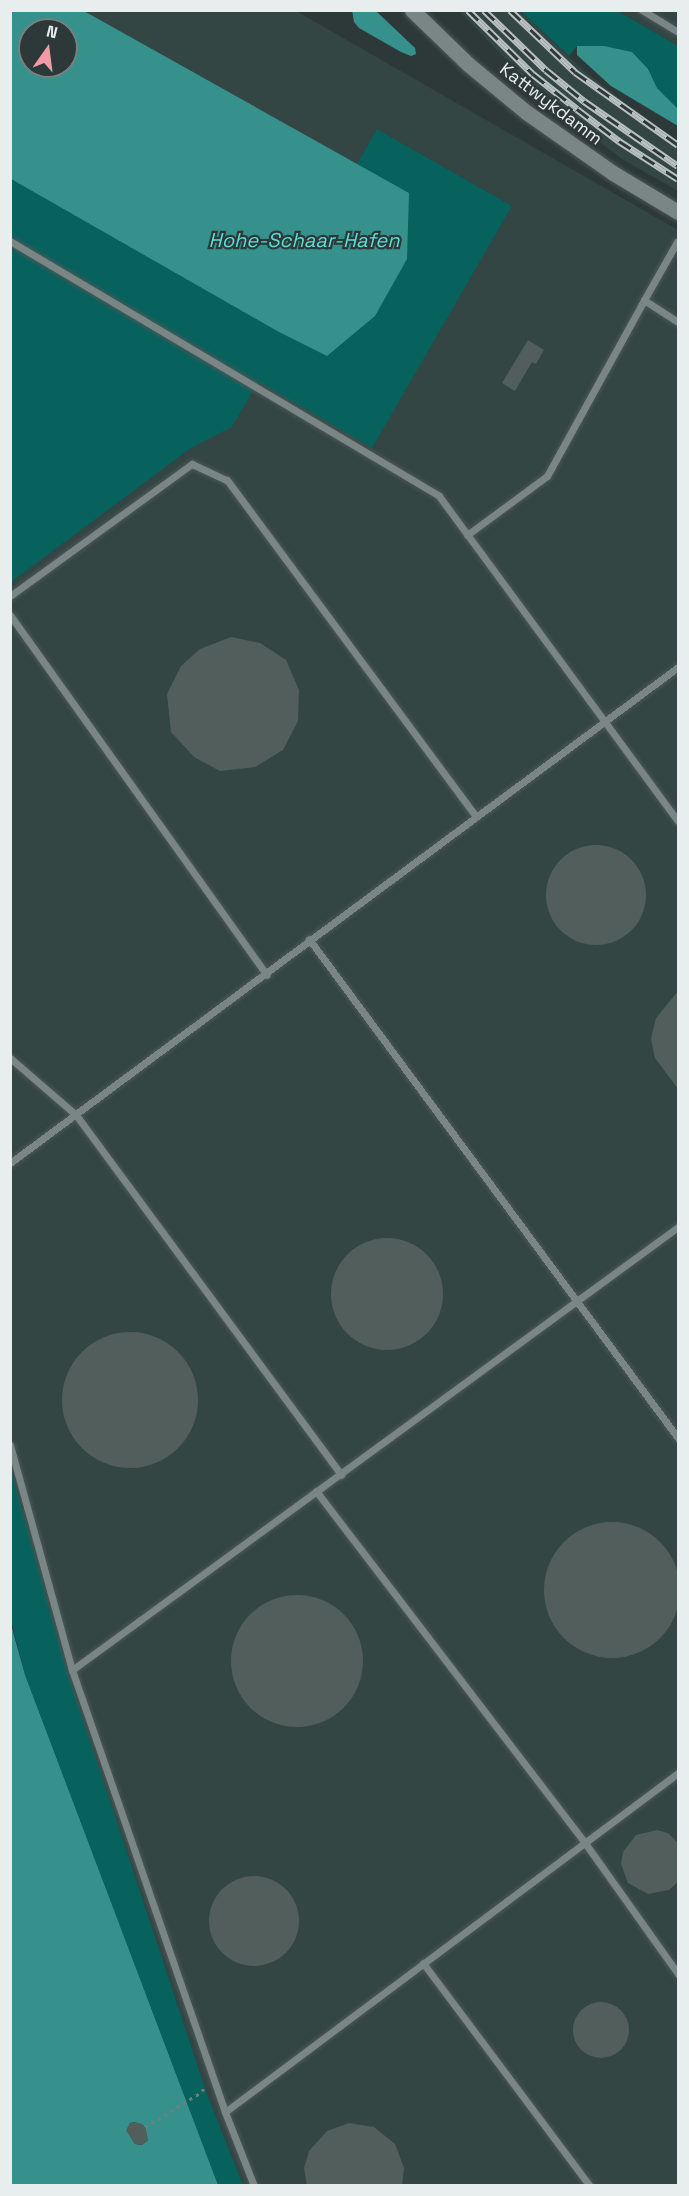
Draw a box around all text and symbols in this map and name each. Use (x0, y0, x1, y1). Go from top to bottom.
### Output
north arrow (18, 18, 78, 78)
text: N (44, 21, 60, 43)
street label: Kattwykdamm (495, 58, 607, 150)
water label: Hohe-Schaar-Hafen (209, 228, 399, 252)

